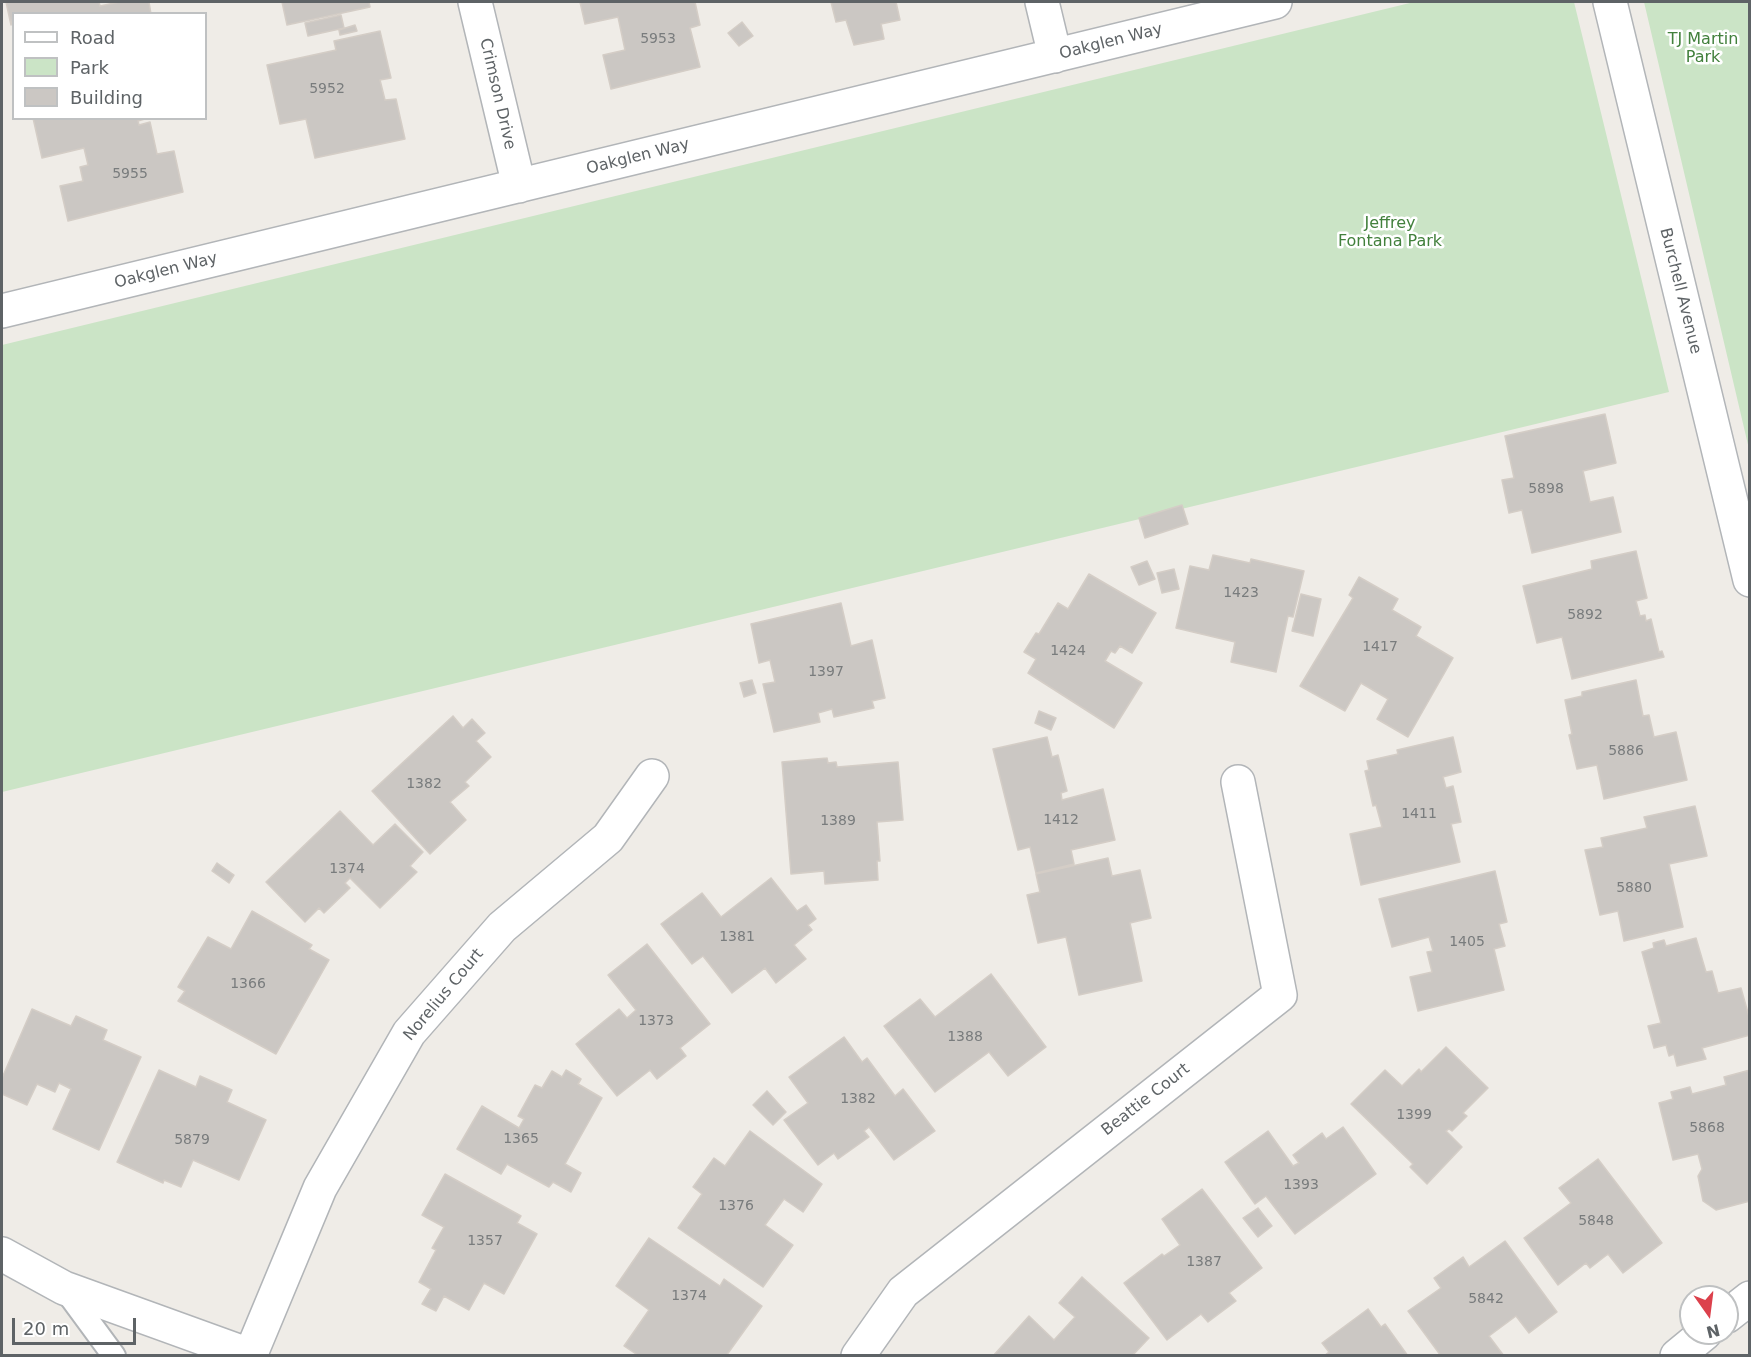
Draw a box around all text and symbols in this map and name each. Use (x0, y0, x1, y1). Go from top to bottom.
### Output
legend (12, 12, 207, 120)
street label: Oakglen Way (1058, 20, 1164, 64)
text: Road (70, 27, 115, 48)
park label: TJ Martin Park (1668, 30, 1738, 68)
house number: 5953 (640, 31, 676, 47)
street label: Crimson Drive (475, 36, 519, 152)
text: Park (70, 57, 109, 78)
house number: 5952 (309, 81, 345, 97)
text: Building (70, 87, 143, 108)
street label: Oakglen Way (585, 135, 691, 179)
house number: 5955 (112, 166, 148, 182)
park label: Jeffrey Fontana Park (1338, 214, 1442, 252)
street label: Burchell Avenue (1655, 226, 1705, 356)
street label: Oakglen Way (113, 249, 219, 293)
house number: 5898 (1528, 481, 1564, 497)
house number: 1423 (1223, 585, 1259, 601)
house number: 5892 (1567, 607, 1603, 623)
house number: 1417 (1362, 639, 1398, 655)
house number: 1424 (1050, 643, 1086, 659)
house number: 1397 (808, 664, 844, 680)
house number: 5886 (1608, 743, 1644, 759)
house number: 1382 (406, 776, 442, 792)
house number: 1411 (1401, 806, 1437, 822)
house number: 1412 (1043, 812, 1079, 828)
house number: 1389 (820, 813, 856, 829)
house number: 1374 (329, 861, 365, 877)
house number: 5880 (1616, 880, 1652, 896)
house number: 1381 (719, 929, 755, 945)
house number: 1405 (1449, 934, 1485, 950)
street label: Norelius Court (400, 945, 488, 1045)
house number: 1366 (230, 976, 266, 992)
house number: 1373 (638, 1013, 674, 1029)
house number: 1388 (947, 1029, 983, 1045)
street label: Beattie Court (1098, 1060, 1194, 1140)
house number: 1382 (840, 1091, 876, 1107)
house number: 1399 (1396, 1107, 1432, 1123)
house number: 5868 (1689, 1120, 1725, 1136)
house number: 1365 (503, 1131, 539, 1147)
house number: 5879 (174, 1132, 210, 1148)
house number: 1393 (1283, 1177, 1319, 1193)
house number: 1376 (718, 1198, 754, 1214)
house number: 5848 (1578, 1213, 1614, 1229)
house number: 1357 (467, 1233, 503, 1249)
house number: 1387 (1186, 1254, 1222, 1270)
north arrow (1679, 1285, 1739, 1345)
house number: 1374 (671, 1288, 707, 1304)
house number: 5842 (1468, 1291, 1504, 1307)
scale bar (15, 1306, 140, 1344)
text: 20 m (23, 1318, 69, 1339)
text: N (1704, 1320, 1722, 1342)

